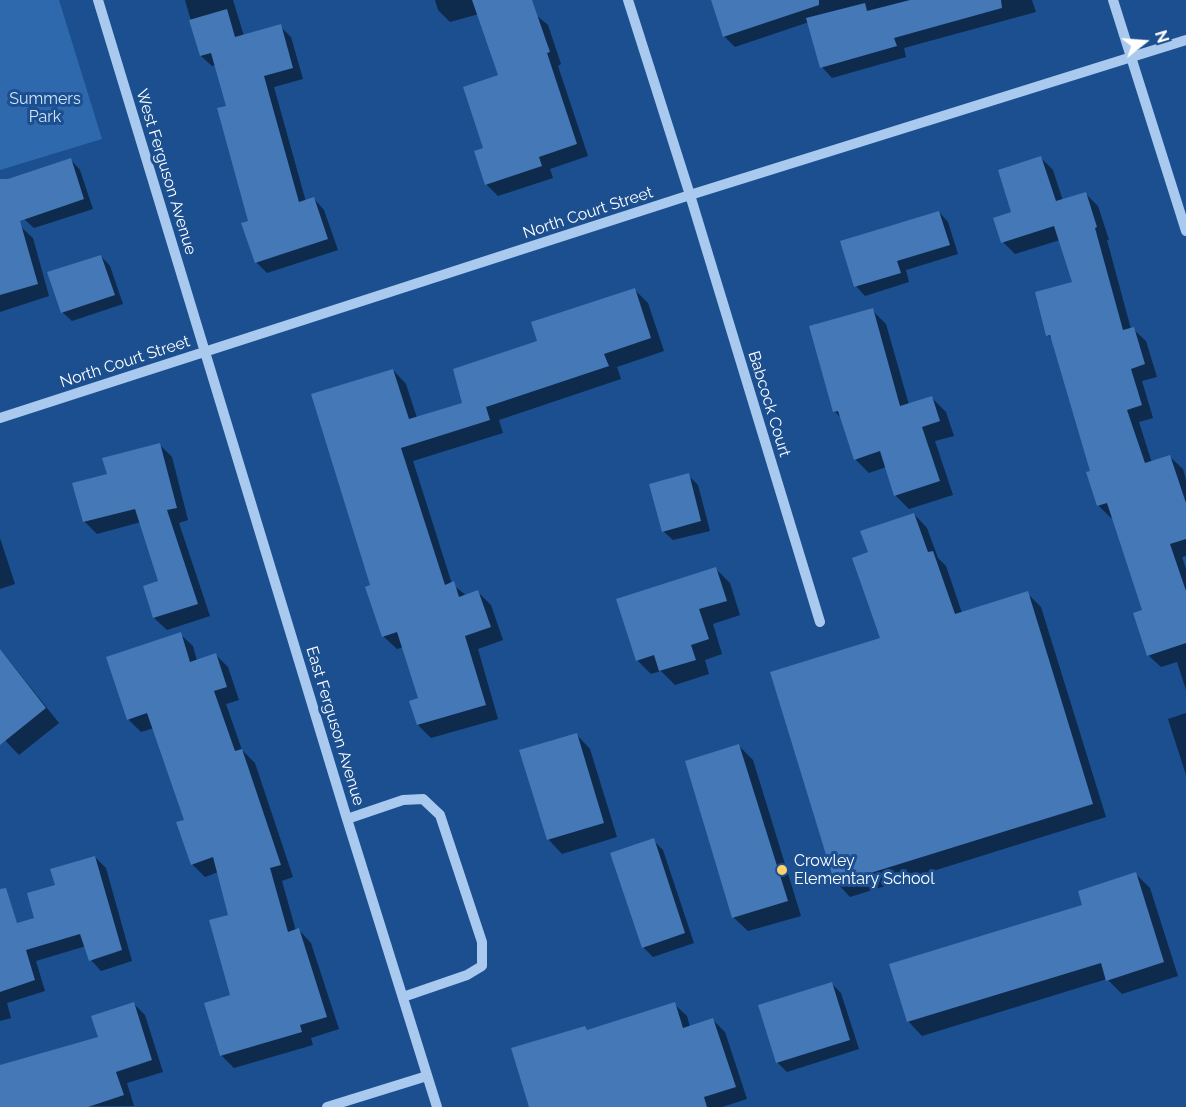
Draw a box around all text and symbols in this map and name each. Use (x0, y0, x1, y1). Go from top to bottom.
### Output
north arrow (1114, 12, 1174, 72)
text: N (1151, 28, 1173, 45)
street label: West Ferguson Avenue (132, 87, 200, 257)
park label: Summers Park (9, 89, 81, 127)
street label: North Court Street (521, 183, 655, 243)
street label: North Court Street (58, 332, 192, 392)
street label: Babcock Court (744, 349, 794, 459)
street label: East Ferguson Avenue (302, 644, 368, 808)
place label: Crowley Elementary School (794, 851, 934, 889)
marker: Crowley Elementary School (775, 863, 789, 877)

